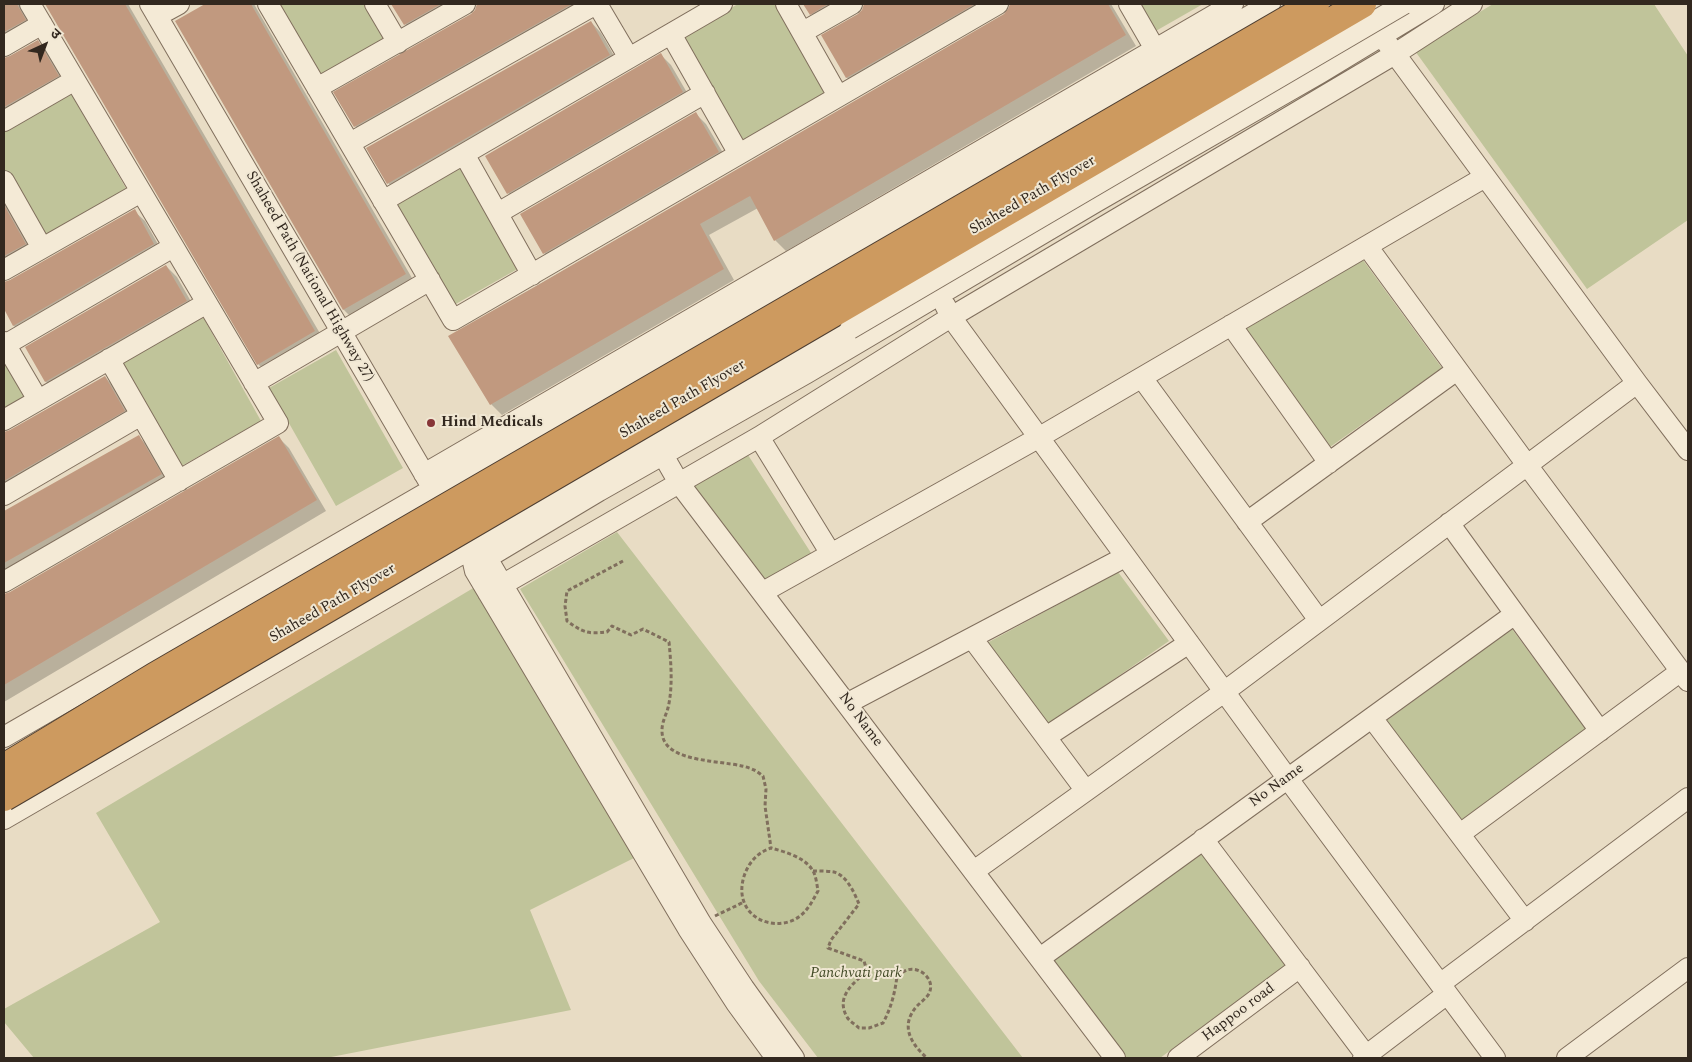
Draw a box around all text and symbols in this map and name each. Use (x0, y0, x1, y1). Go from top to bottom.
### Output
north arrow (20, 20, 70, 70)
text: उ (45, 23, 66, 44)
street label: Shaheed Path Flyover (967, 153, 1099, 239)
street label: Shaheed Path (National Highway 27) (241, 168, 377, 386)
street label: Shaheed Path Flyover (617, 357, 749, 443)
place label: Hind Medicals (441, 414, 543, 432)
marker: Hind Medicals (425, 417, 437, 429)
street label: Shaheed Path Flyover (267, 561, 399, 647)
street label: No Name (834, 689, 886, 751)
street label: No Name (1246, 760, 1308, 812)
park label: Panchvati park (810, 965, 902, 983)
street label: Happoo road (1199, 980, 1279, 1046)

